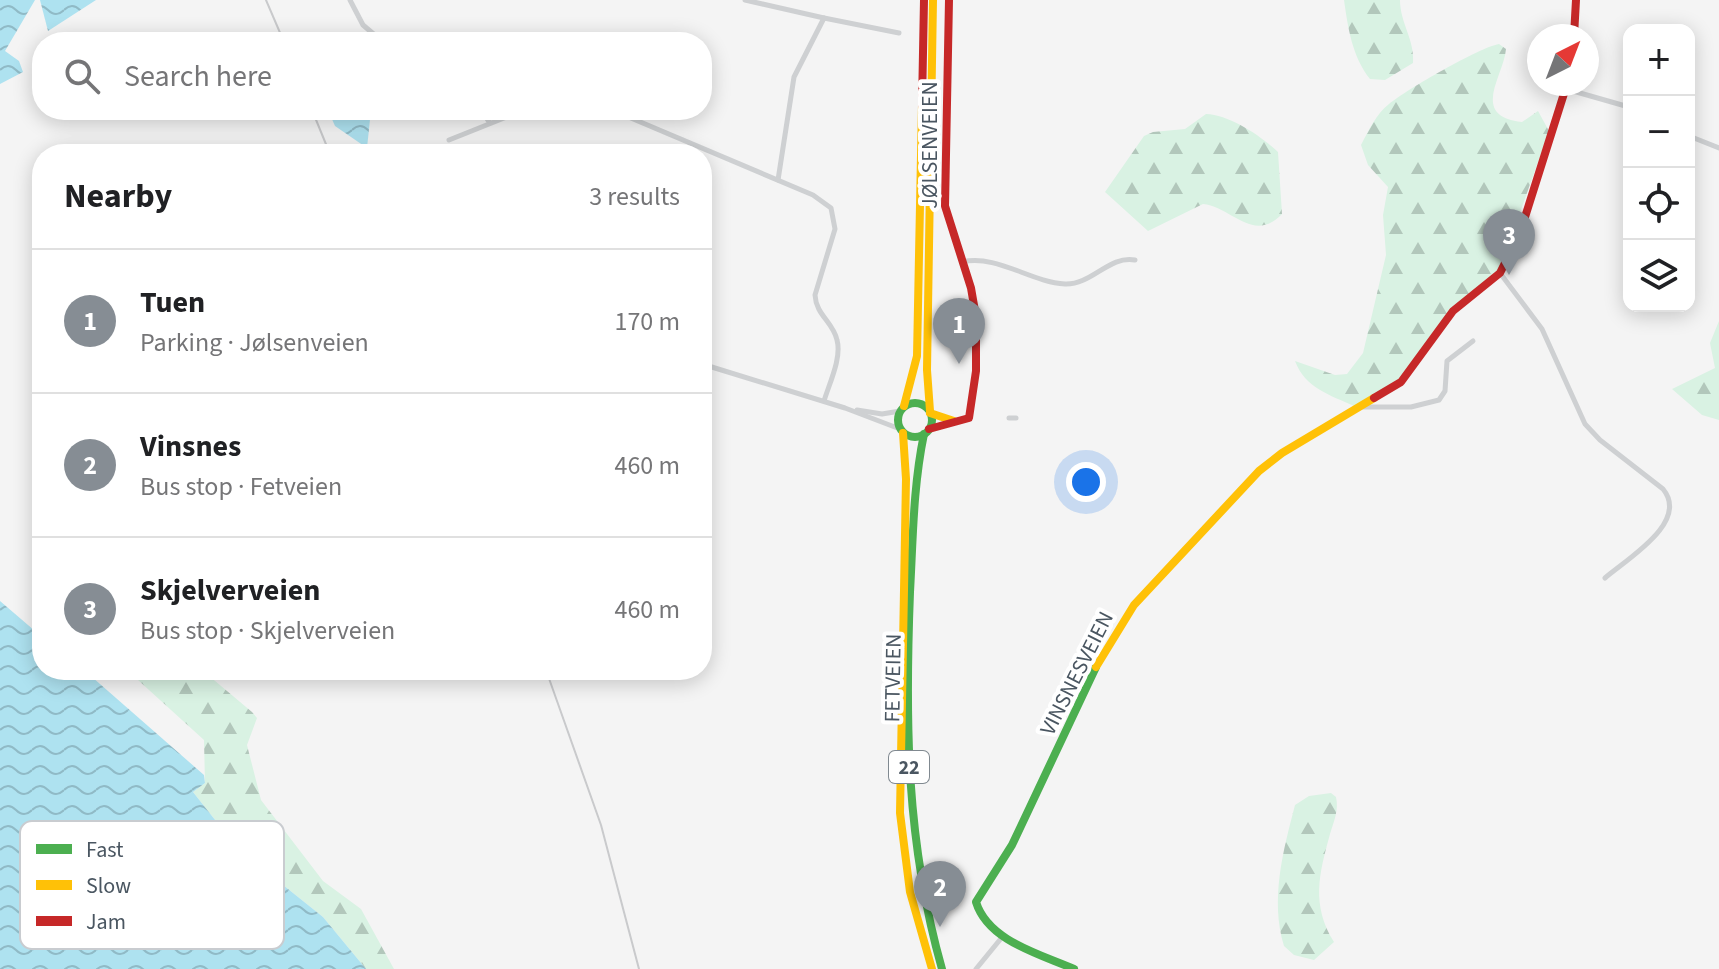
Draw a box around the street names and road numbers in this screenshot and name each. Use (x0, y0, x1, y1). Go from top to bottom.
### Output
street label: JØLSENVEIEN (914, 81, 946, 209)
street label: VINSNESVEIEN (1032, 606, 1122, 741)
street label: FETVEIEN (876, 633, 910, 723)
road number: 22 (889, 751, 929, 783)

